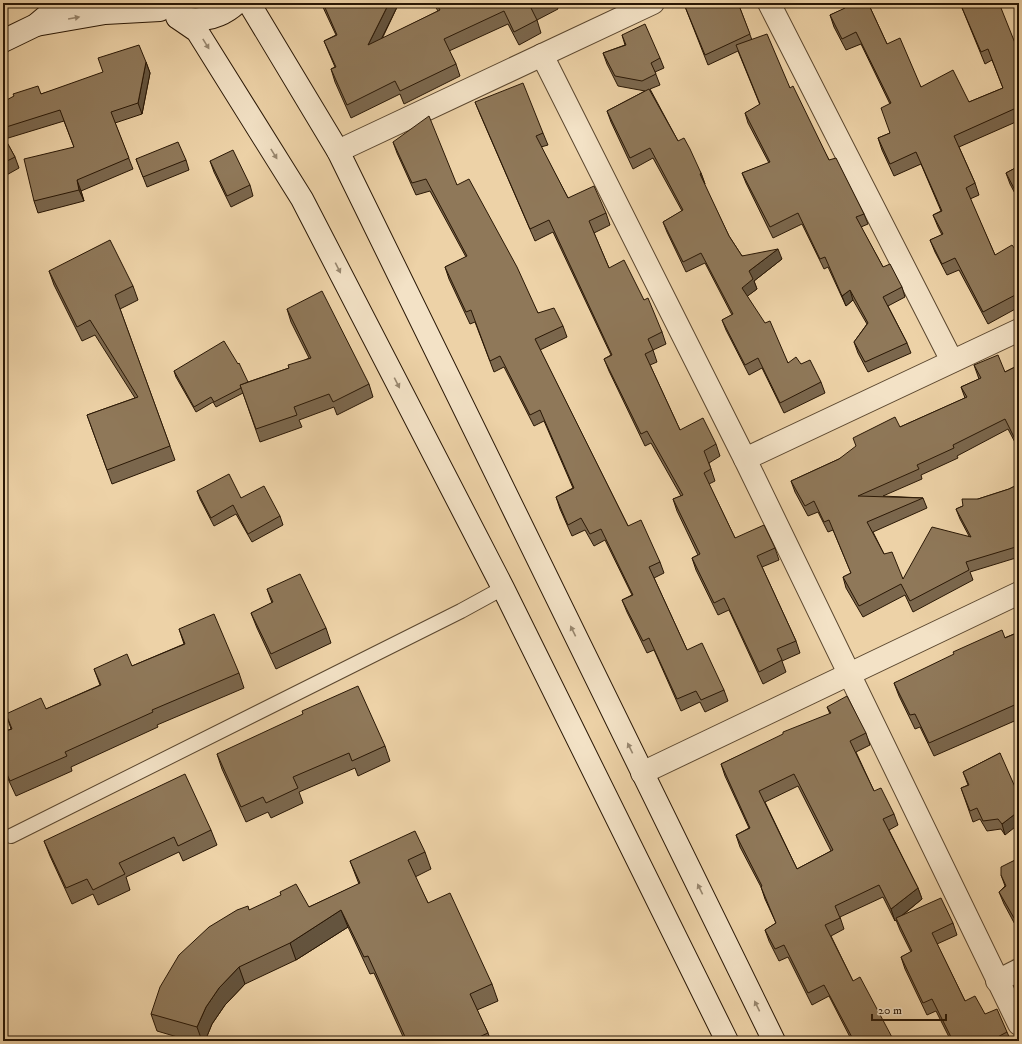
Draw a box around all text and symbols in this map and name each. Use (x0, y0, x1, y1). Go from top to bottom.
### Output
one-way arrow (68, 15, 80, 21)
one-way arrow (202, 38, 209, 50)
one-way arrow (271, 148, 278, 160)
one-way arrow (334, 262, 341, 274)
one-way arrow (394, 378, 400, 389)
one-way arrow (570, 625, 576, 637)
one-way arrow (627, 742, 633, 753)
one-way arrow (697, 884, 703, 895)
scale bar (872, 996, 946, 1022)
one-way arrow (754, 1000, 760, 1012)
text: 20 m (878, 1003, 902, 1018)

